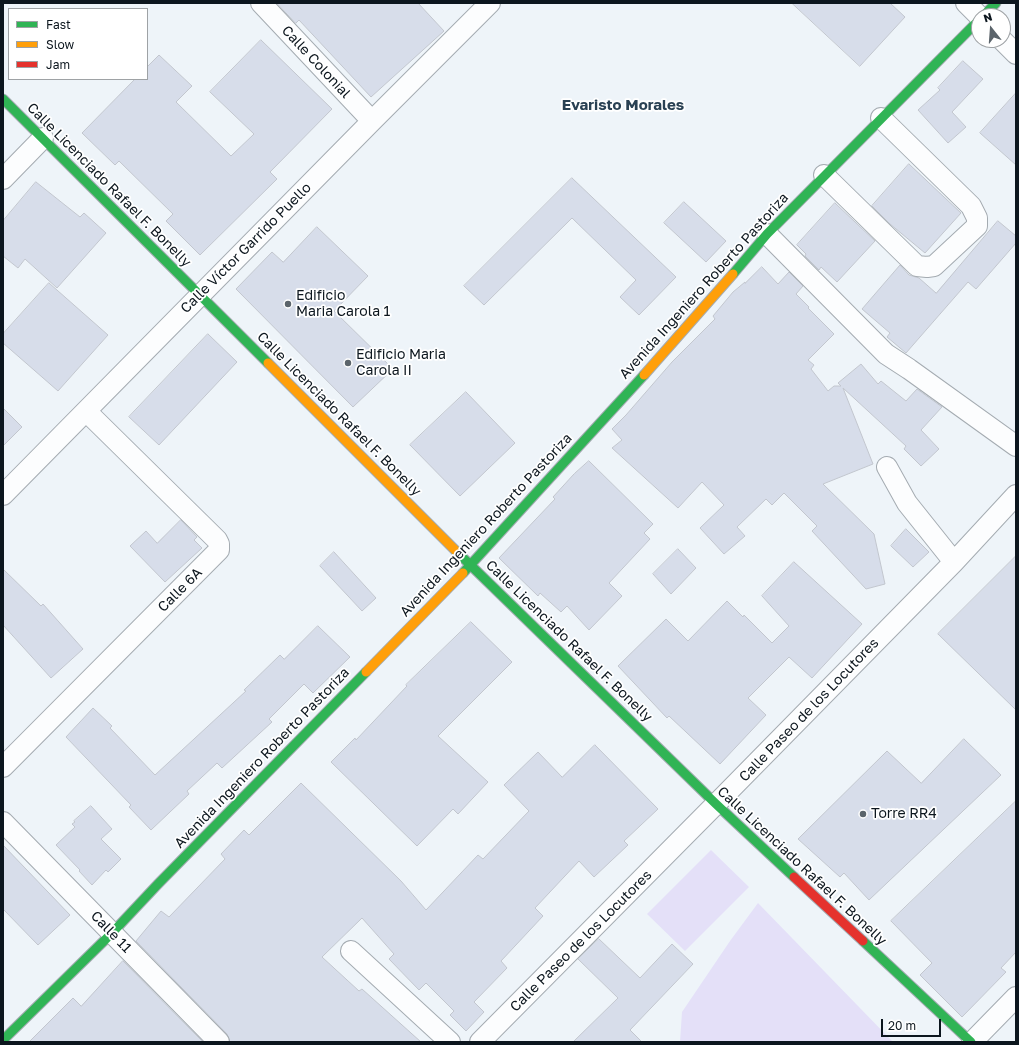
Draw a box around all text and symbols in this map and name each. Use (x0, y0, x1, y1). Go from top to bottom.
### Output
legend (8, 8, 148, 80)
north arrow (971, 8, 1011, 48)
text: N (982, 10, 994, 24)
text: Fast (46, 17, 71, 32)
street label: Calle Colonial (278, 22, 354, 102)
text: Slow (46, 37, 74, 52)
text: Jam (46, 57, 70, 72)
district label: Evaristo Morales (562, 96, 684, 114)
street label: Calle Licenciado Rafael F. Bonelly (23, 99, 195, 271)
street label: Calle Víctor Garrido Puello (177, 179, 315, 317)
street label: Avenida Ingeniero Roberto Pastoriza (616, 190, 792, 382)
place label: Edificio Maria Carola 1 (296, 288, 390, 320)
marker: Edificio Maria Carola 1 (283, 299, 293, 309)
street label: Calle Licenciado Rafael F. Bonelly (253, 328, 425, 500)
place label: Edificio Maria Carola II (356, 347, 446, 380)
marker: Edificio Maria Carola II (343, 358, 353, 368)
street label: Avenida Ingeniero Roberto Pastoriza (397, 430, 575, 620)
street label: Calle Licenciado Rafael F. Bonelly (482, 557, 656, 725)
street label: Calle 6A (154, 564, 206, 616)
street label: Calle Paseo de los Locutores (736, 635, 882, 785)
street label: Avenida Ingeniero Roberto Pastoriza (171, 664, 353, 852)
street label: Calle Licenciado Rafael F. Bonelly (714, 783, 890, 949)
place label: Torre RR4 (871, 806, 937, 822)
marker: Torre RR4 (858, 809, 868, 819)
street label: Calle Paseo de los Locutores (507, 867, 655, 1015)
street label: Calle 11 (87, 908, 135, 956)
scale bar (883, 1011, 943, 1037)
text: 20 m (888, 1018, 916, 1033)

